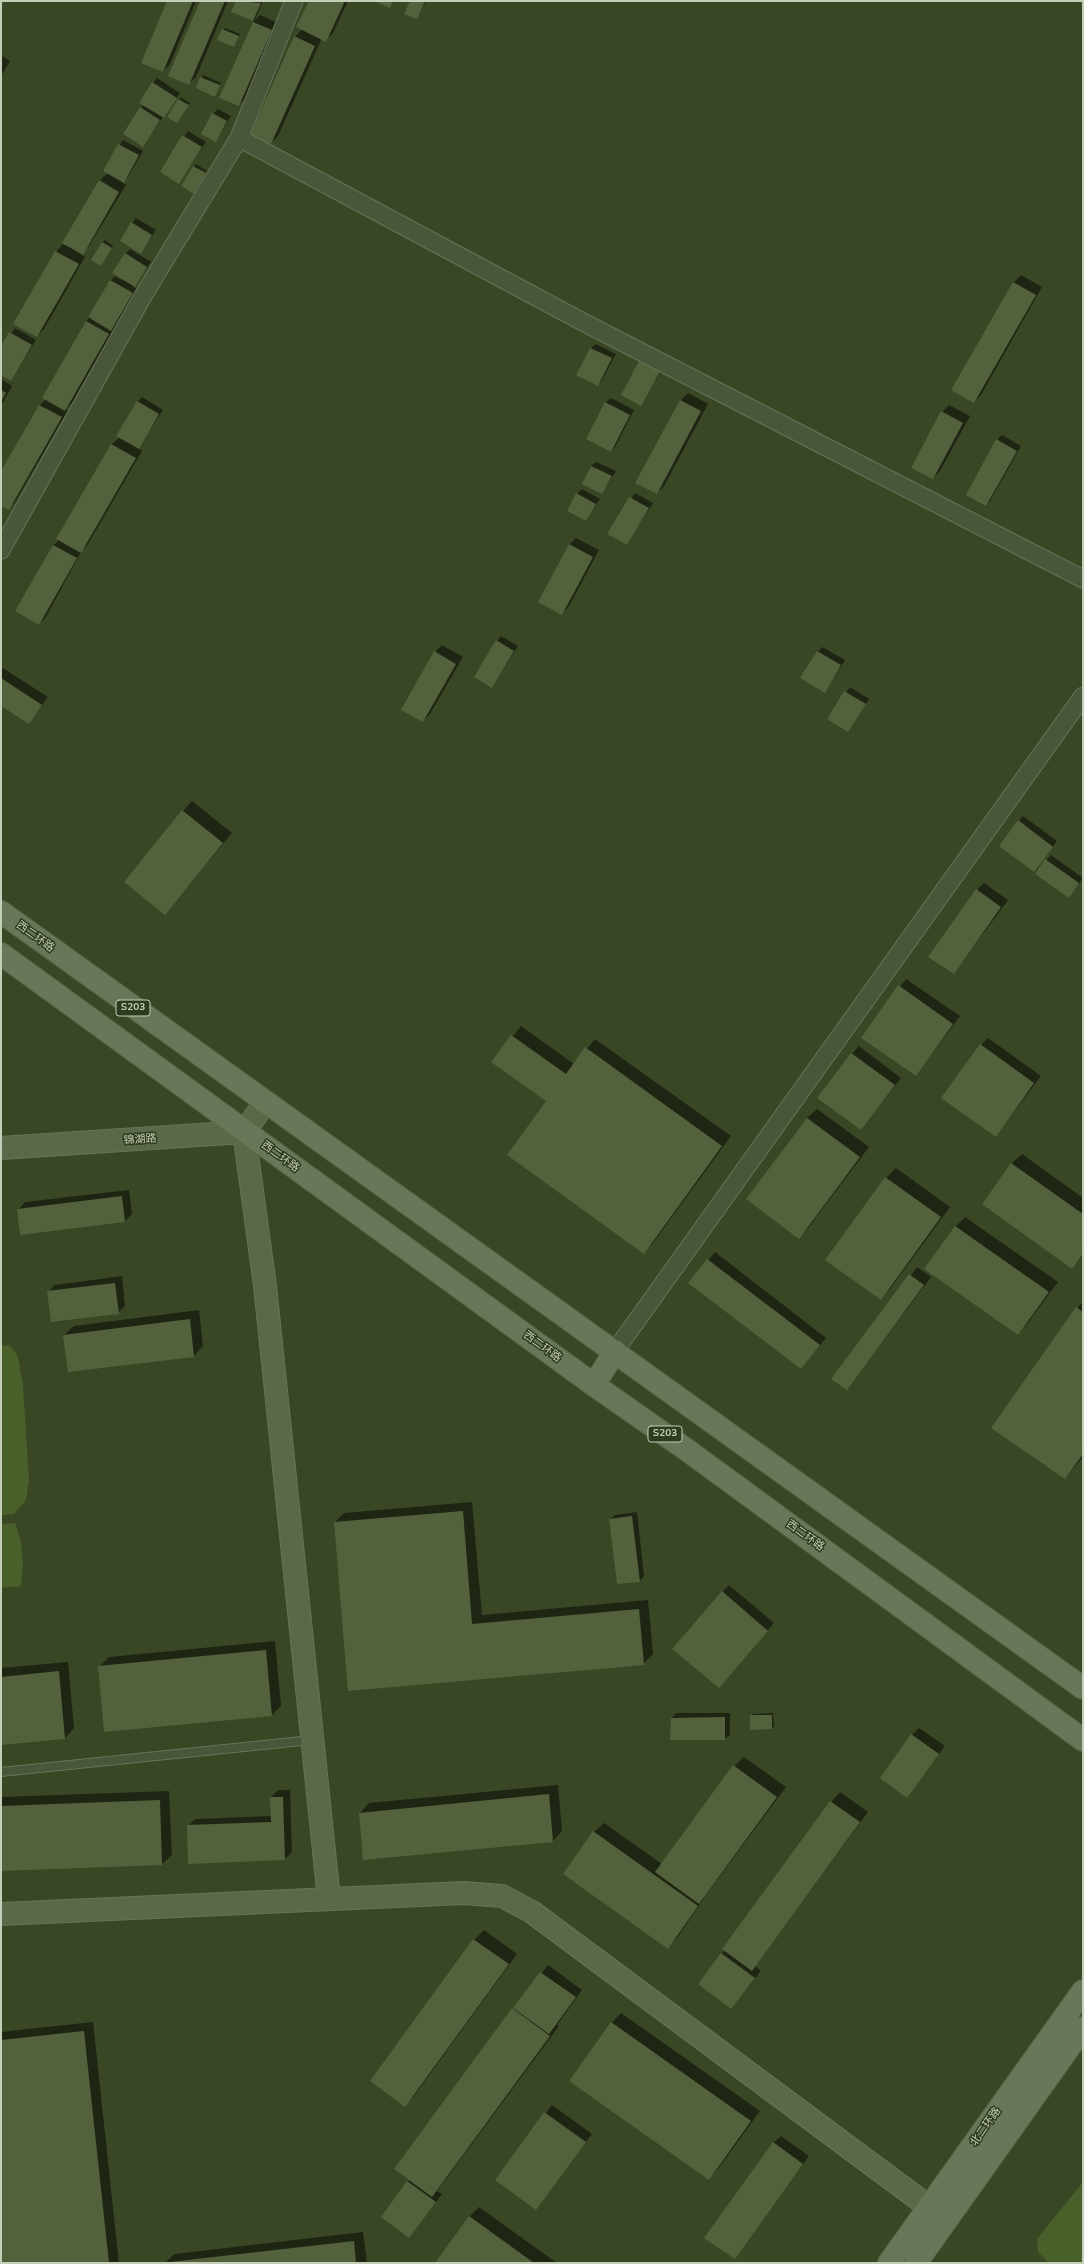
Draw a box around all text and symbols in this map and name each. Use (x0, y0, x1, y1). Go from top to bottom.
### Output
street label: 西二环路 (13, 919, 57, 955)
road number: S203 (116, 1000, 150, 1016)
street label: 锦湖路 (123, 1132, 157, 1148)
street label: 西二环路 (258, 1139, 302, 1175)
street label: 西二环路 (520, 1329, 564, 1365)
road number: S203 (648, 1426, 682, 1442)
street label: 西二环路 (783, 1518, 827, 1554)
street label: 北二环路 (968, 2105, 1004, 2149)

